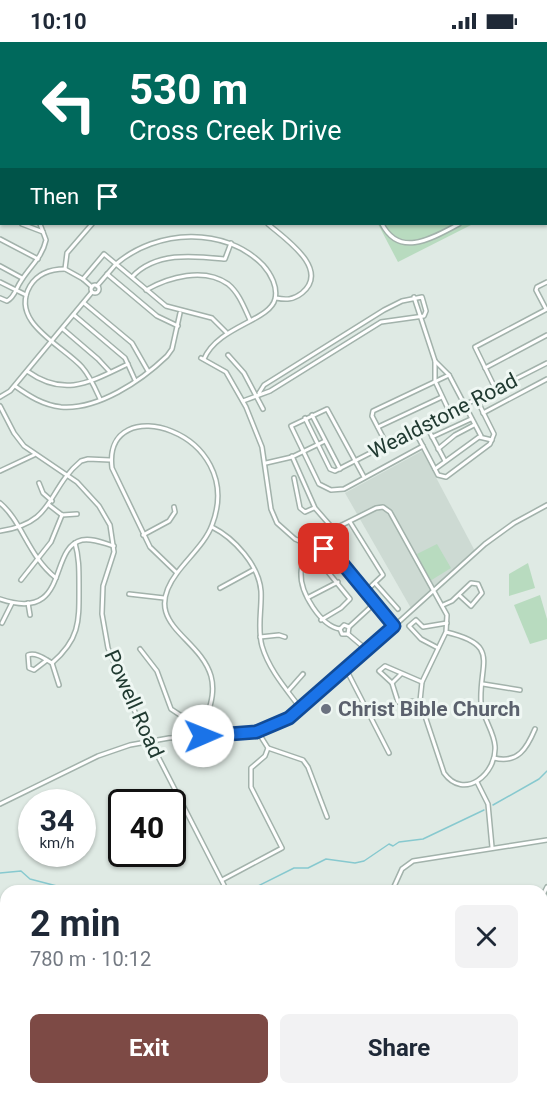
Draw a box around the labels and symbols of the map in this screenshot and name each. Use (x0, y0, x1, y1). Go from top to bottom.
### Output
street label: Wealdstone Road (365, 368, 521, 464)
pin (298, 523, 349, 574)
street label: Powell Road (100, 646, 168, 762)
place label: Christ Bible Church (338, 697, 520, 721)
marker: Christ Bible Church (319, 702, 333, 716)
position arrow (171, 704, 235, 768)
speed limit sign: 40 (108, 789, 186, 867)

